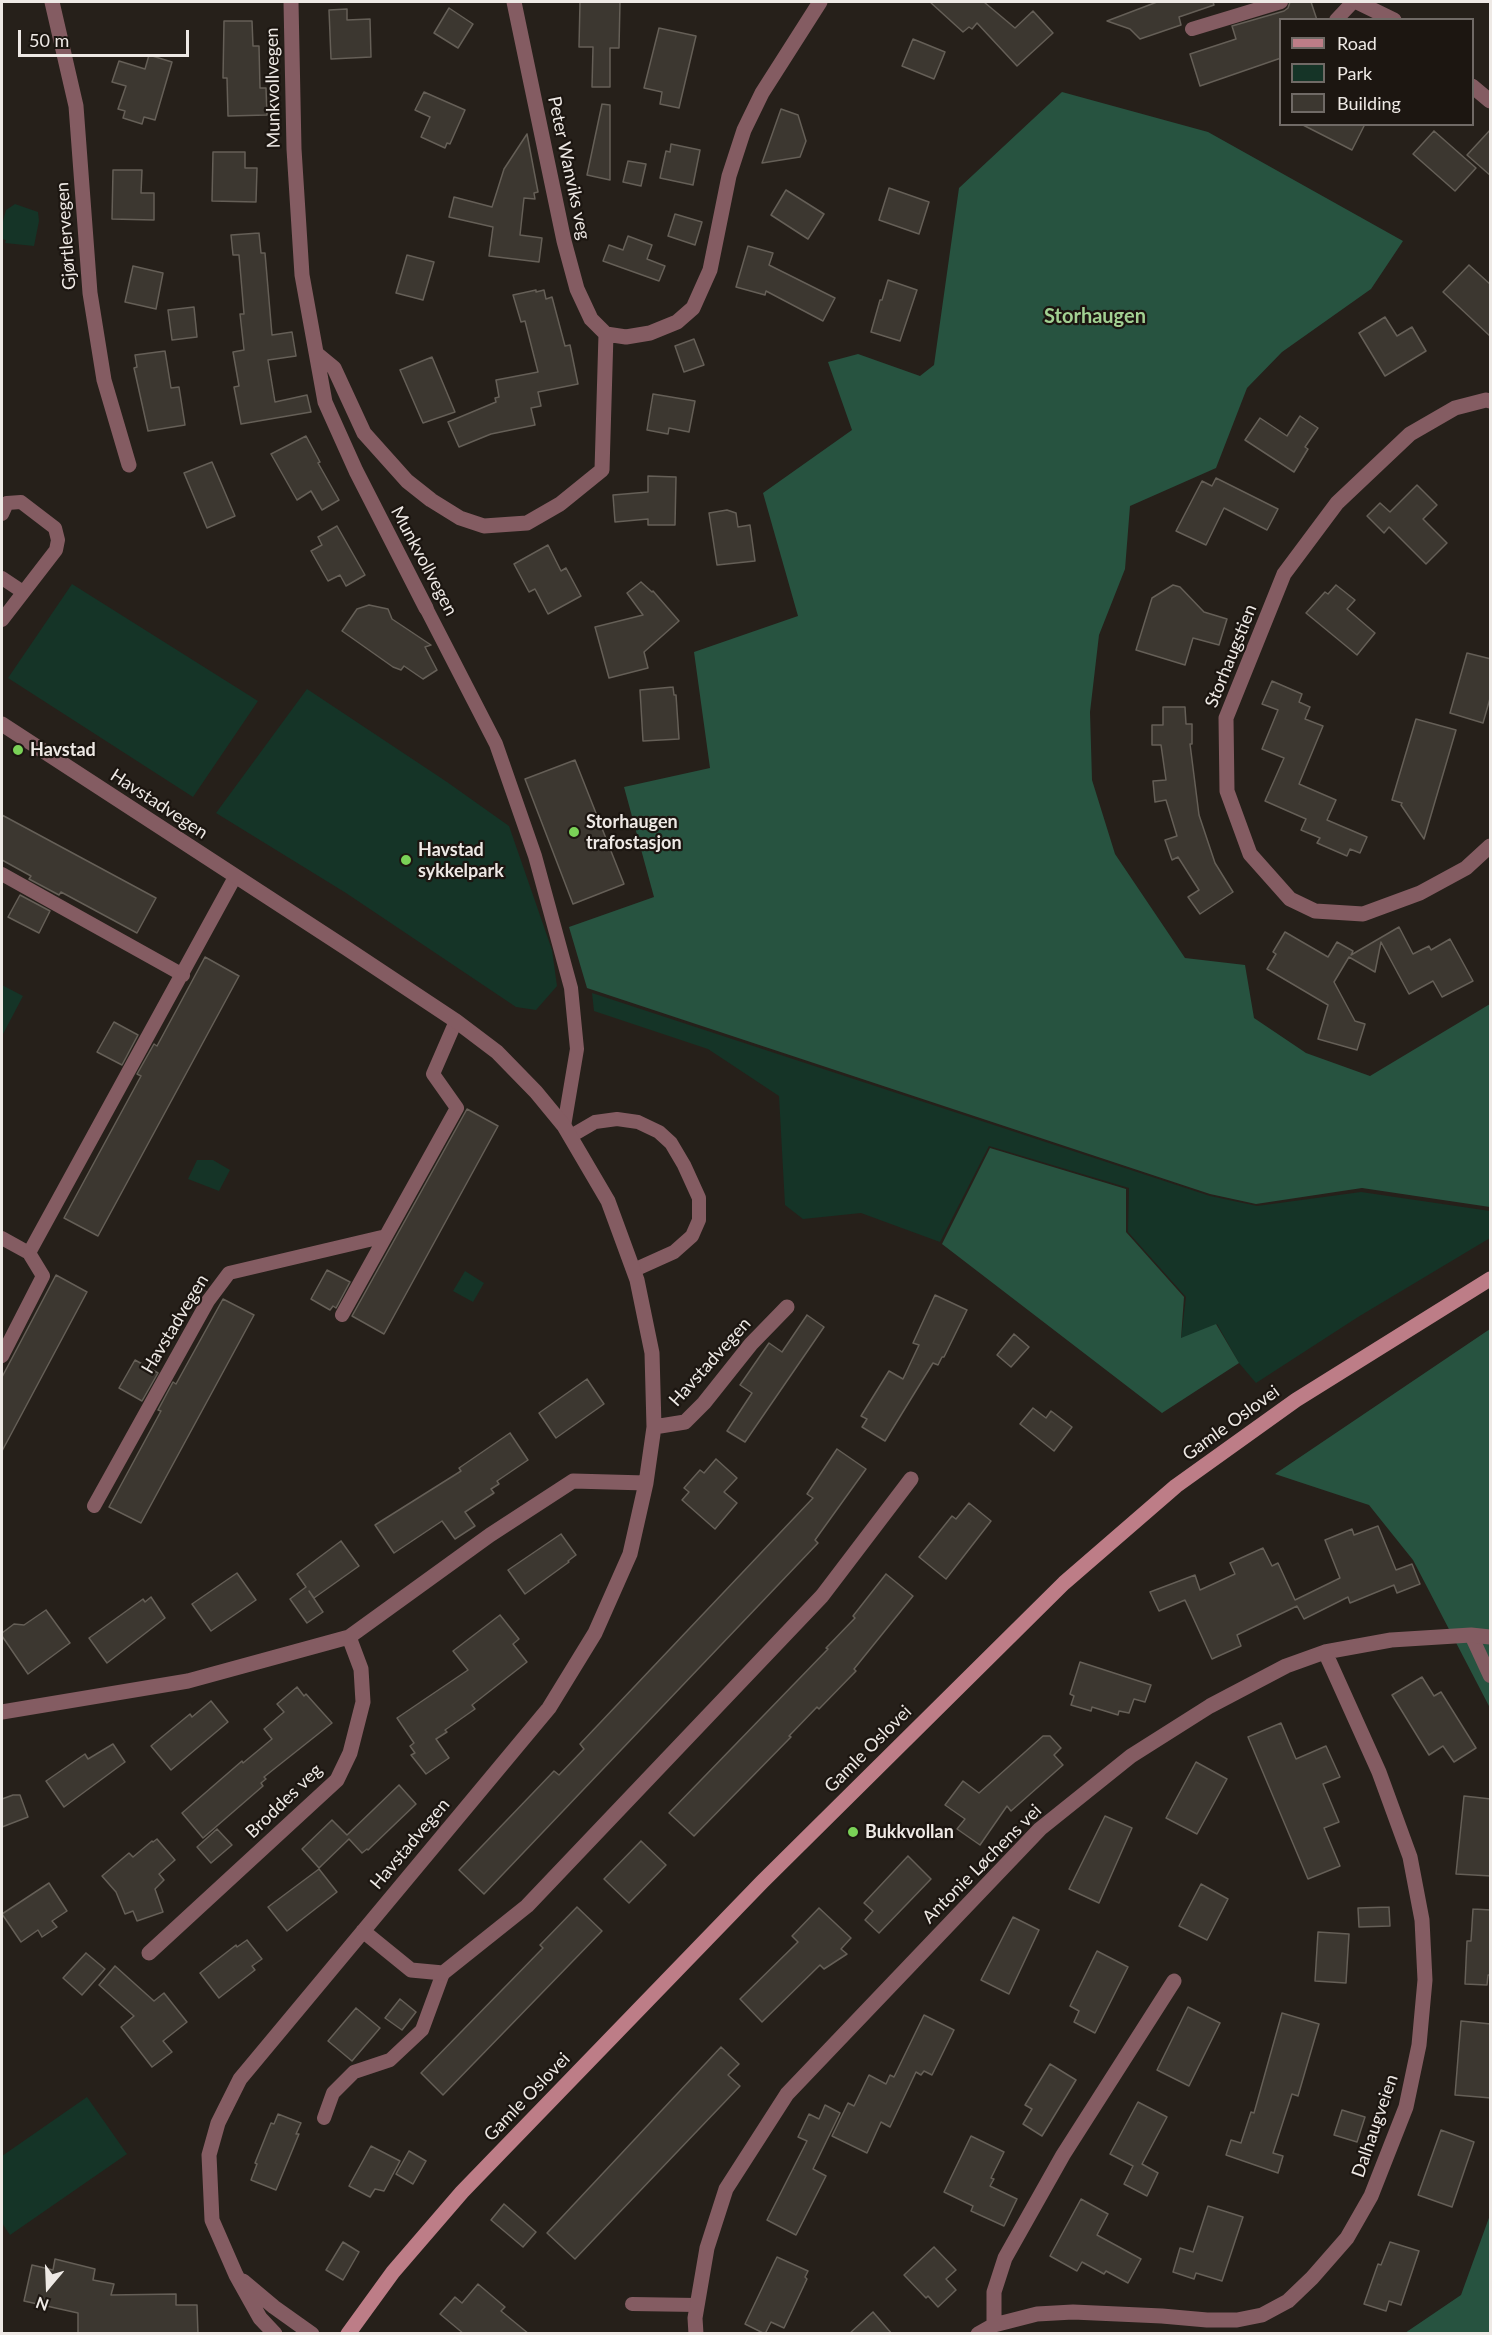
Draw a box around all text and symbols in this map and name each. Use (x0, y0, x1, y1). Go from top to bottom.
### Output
scale bar (21, 18, 192, 56)
legend (1279, 18, 1474, 126)
street label: Munkvollvegen (261, 27, 285, 149)
text: 50 m (29, 29, 69, 51)
text: Road (1337, 32, 1377, 54)
text: Park (1337, 62, 1372, 84)
text: Building (1337, 92, 1401, 114)
street label: Peter Wanviks veg (543, 94, 595, 242)
street label: Gjørtlervegen (51, 181, 81, 291)
district label: Storhaugen (1044, 305, 1146, 329)
street label: Munkvollvegen (386, 503, 462, 619)
street label: Storhaugstien (1201, 601, 1261, 711)
place label: Havstad (30, 739, 96, 761)
marker: Havstad (11, 743, 25, 757)
street label: Havstadvegen (106, 764, 212, 844)
place label: Storhaugen trafostasjon (586, 811, 682, 854)
marker: Storhaugen trafostasjon (567, 825, 581, 839)
place label: Havstad sykkelpark (418, 839, 504, 882)
marker: Havstad sykkelpark (399, 853, 413, 867)
street label: Havstadvegen (137, 1270, 213, 1378)
street label: Havstadvegen (665, 1313, 755, 1411)
street label: Gamle Oslovei (1178, 1381, 1284, 1465)
street label: Gamle Oslovei (820, 1701, 916, 1797)
street label: Broddes veg (241, 1759, 327, 1843)
street label: Havstadvegen (366, 1794, 454, 1894)
street label: Antonie Løchens vei (918, 1800, 1046, 1928)
place label: Bukkvollan (865, 1821, 954, 1843)
marker: Bukkvollan (846, 1825, 860, 1839)
street label: Gamle Oslovei (480, 2048, 574, 2146)
street label: Dalhaugveien (1347, 2072, 1403, 2180)
north arrow (18, 2257, 78, 2317)
text: N (33, 2294, 51, 2315)

